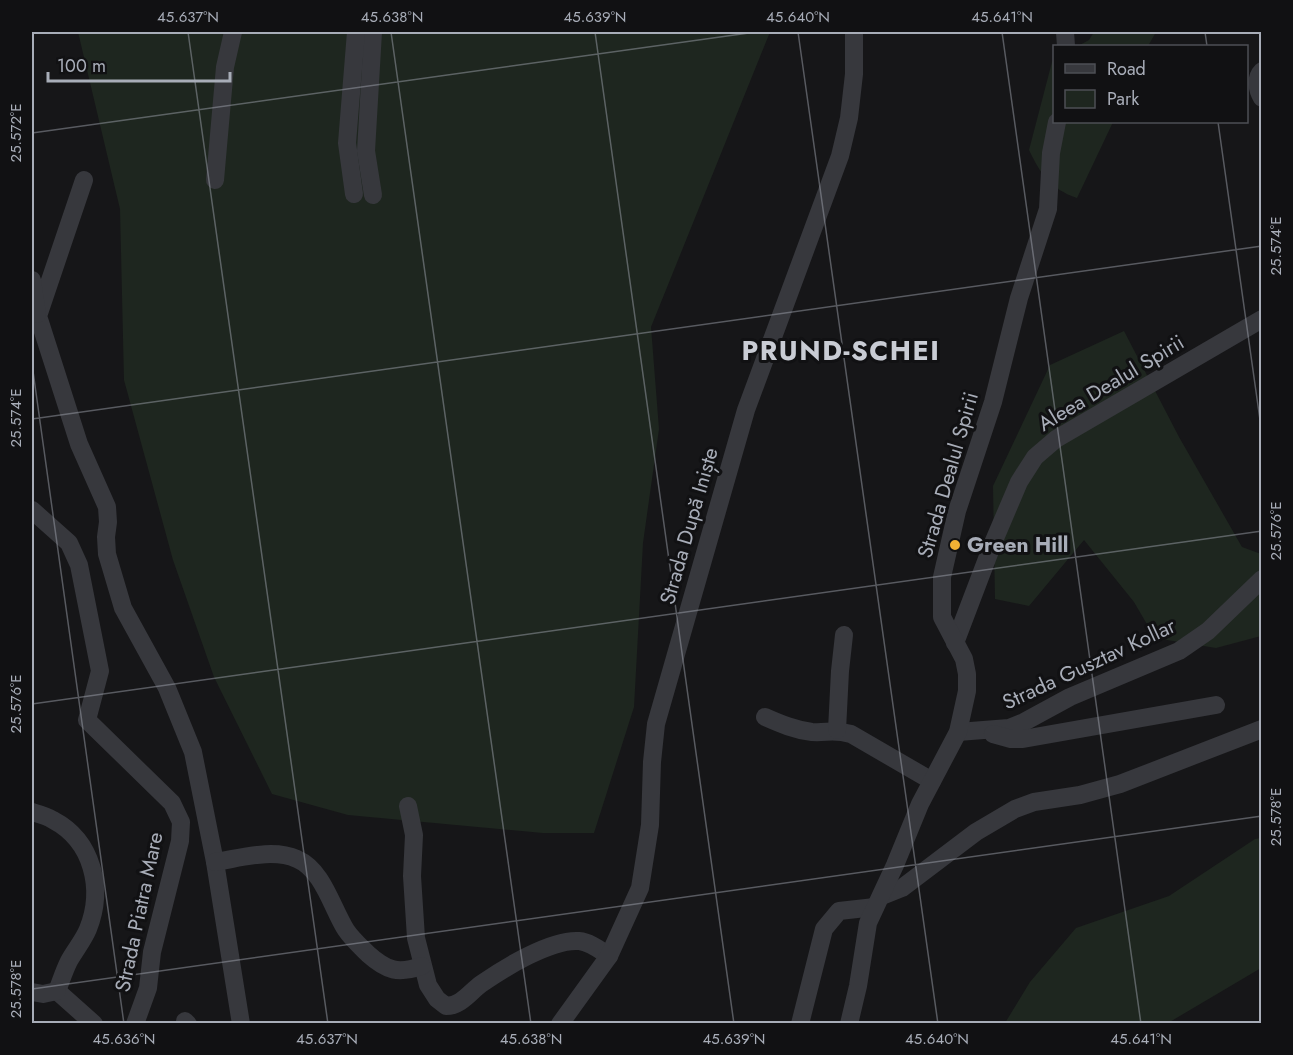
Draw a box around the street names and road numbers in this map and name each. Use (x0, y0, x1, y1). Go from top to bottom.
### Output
street label: Aleea Dealul Spirii (1032, 327, 1190, 439)
street label: Strada Dealul Spirii (910, 388, 986, 562)
street label: Strada După Iniște (652, 444, 726, 608)
street label: Strada Gusztav Kollar (998, 610, 1181, 717)
street label: Strada Piatra Mare (107, 829, 171, 995)

